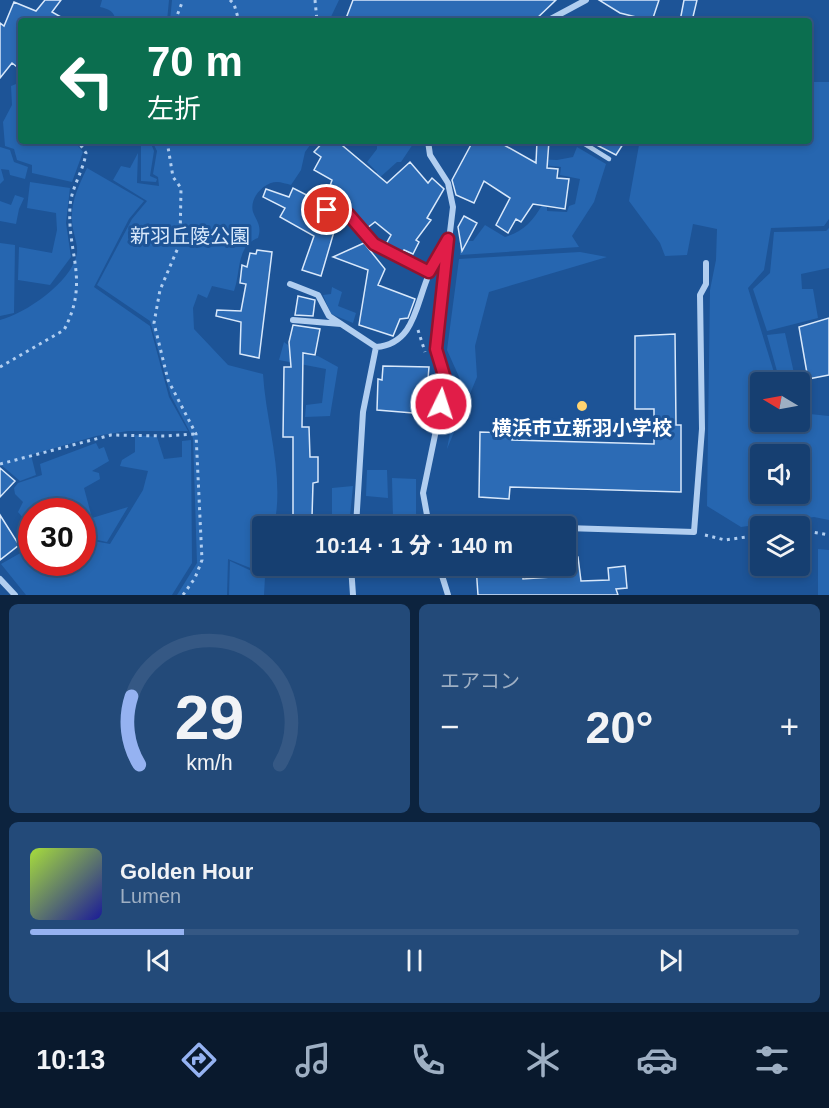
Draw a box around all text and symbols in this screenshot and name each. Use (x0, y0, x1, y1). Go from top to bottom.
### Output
text: 70 m (147, 38, 243, 85)
icon: left (48, 42, 126, 120)
text: 左折 (147, 94, 201, 124)
pin (301, 184, 352, 235)
icon: arrive (310, 193, 343, 226)
park label: 新羽丘陵公園 (130, 225, 250, 247)
position arrow (409, 372, 473, 436)
north arrow (750, 372, 810, 432)
map controls (750, 372, 810, 576)
marker: 横浜市立新羽小学校 (575, 399, 589, 413)
place label: 横浜市立新羽小学校 (492, 417, 672, 439)
button: sound (750, 444, 810, 504)
speed limit sign: 30 (18, 498, 96, 576)
button: layers (750, 516, 810, 576)
text: 10:14 · 1 分 · 140 m (315, 533, 513, 558)
text: エアコン (440, 670, 520, 692)
text: 29 (175, 683, 244, 752)
text: 20° (585, 702, 654, 753)
text: − (440, 708, 459, 745)
text: + (780, 708, 799, 745)
text: km/h (186, 752, 233, 776)
text: Golden Hour (120, 859, 253, 884)
text: Lumen (120, 885, 181, 907)
icon: previous (142, 944, 175, 977)
icon: pause (398, 944, 431, 977)
icon: next (654, 944, 687, 977)
icon: directions (178, 1039, 220, 1081)
icon: music (292, 1039, 334, 1081)
icon: phone (407, 1039, 449, 1081)
icon: climate (522, 1039, 564, 1081)
icon: car (636, 1039, 678, 1081)
icon: filters (751, 1039, 793, 1081)
text: 10:13 (36, 1045, 105, 1075)

